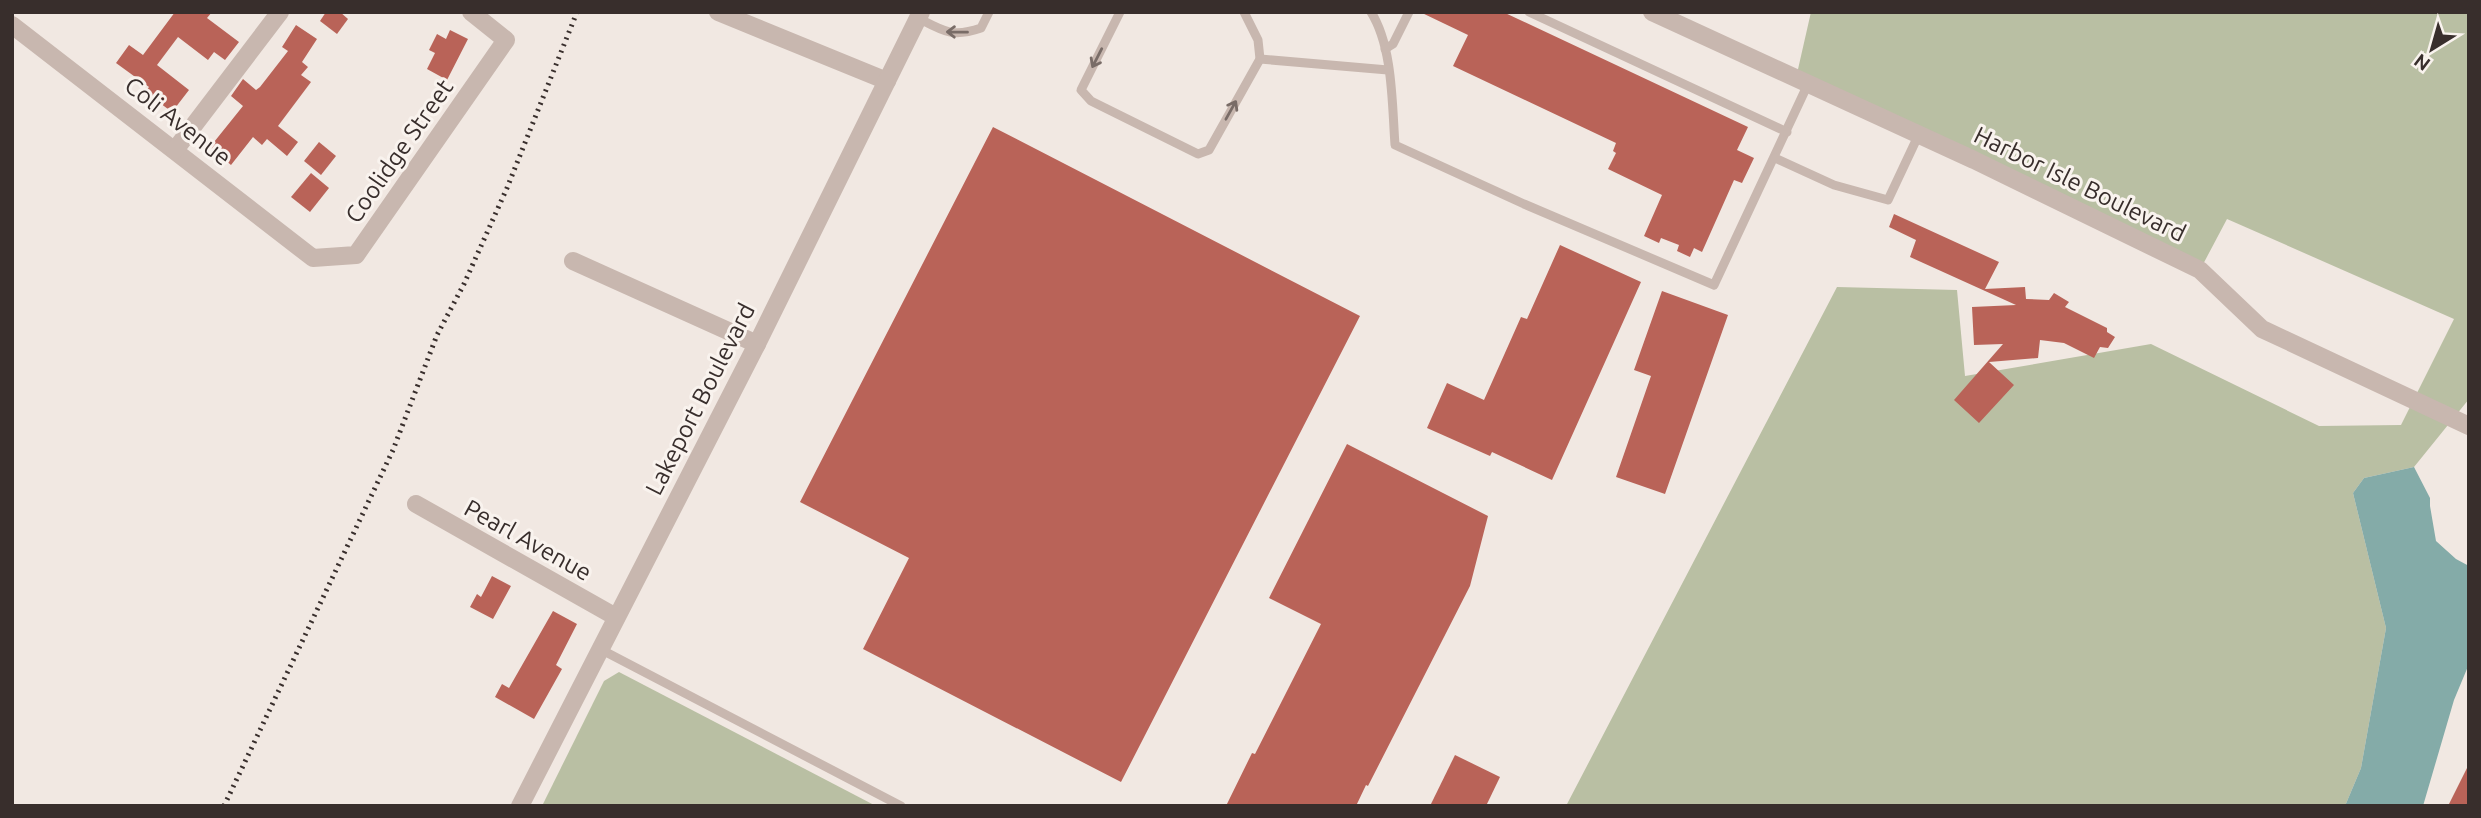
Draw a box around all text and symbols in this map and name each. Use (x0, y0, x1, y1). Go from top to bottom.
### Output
north arrow (2397, 14, 2467, 84)
one-way arrow (946, 25, 969, 39)
one-way arrow (1089, 47, 1103, 68)
text: N (2409, 50, 2434, 76)
street label: Coli Avenue (120, 71, 236, 171)
street label: Coolidge Street (340, 74, 459, 228)
one-way arrow (1224, 100, 1238, 120)
street label: Harbor Isle Boulevard (1970, 121, 2190, 247)
street label: Lakeport Boulevard (640, 299, 760, 499)
street label: Pearl Avenue (460, 494, 596, 586)

